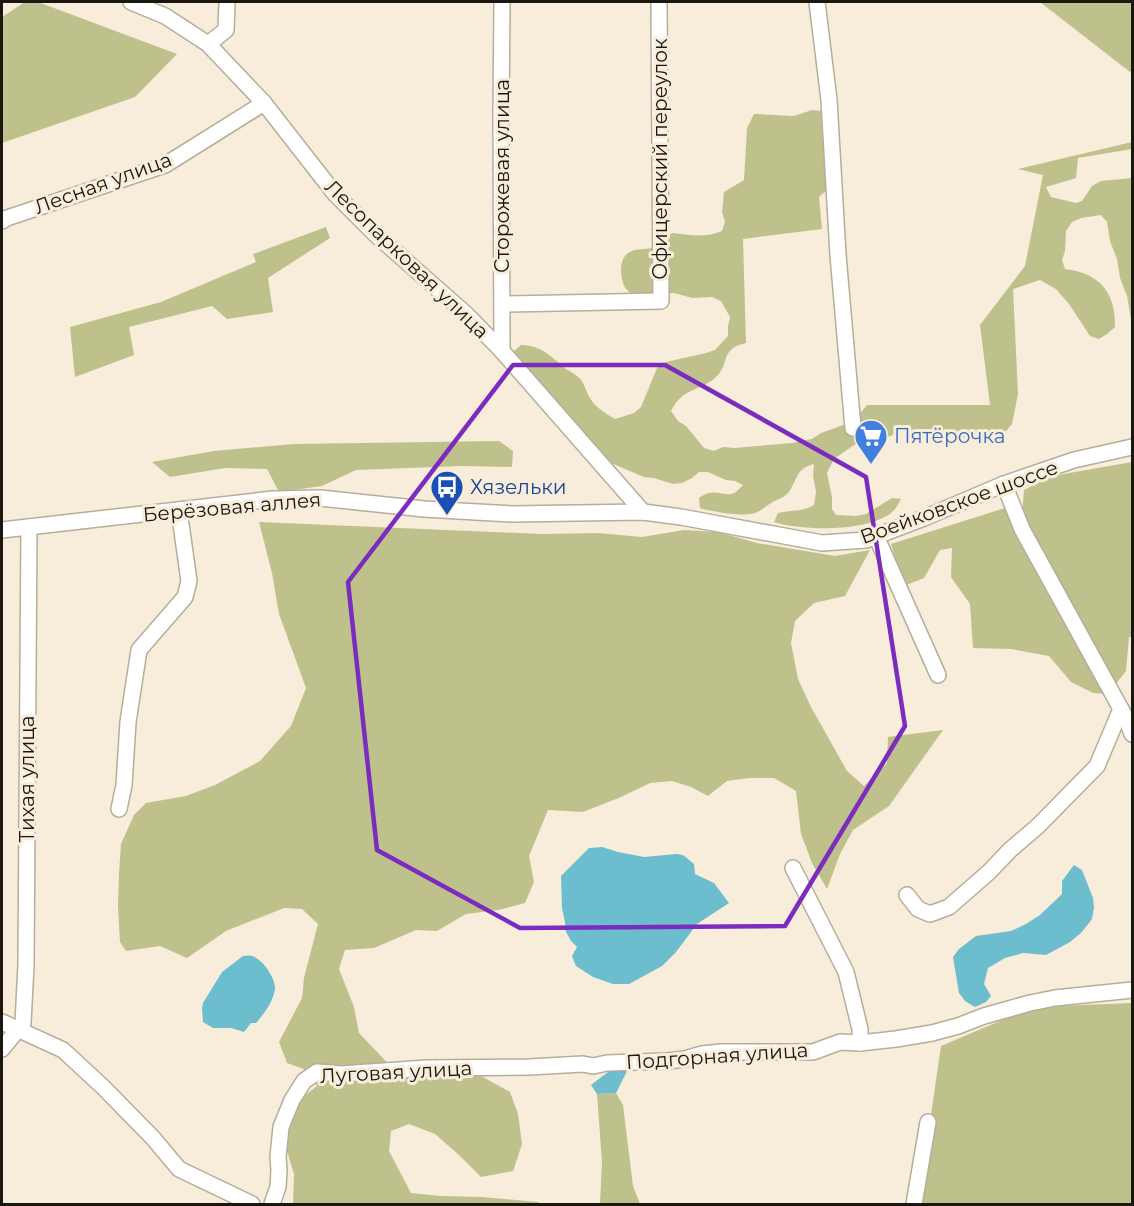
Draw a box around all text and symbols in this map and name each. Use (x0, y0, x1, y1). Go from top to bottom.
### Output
street label: Офицерский переулок (648, 38, 672, 280)
street label: Сторожевая улица (490, 79, 514, 273)
street label: Лесная улица (31, 147, 175, 219)
street label: Лесопарковая улица (320, 175, 494, 343)
supermarket icon: Пятёрочка (853, 418, 889, 465)
place label: Пятёрочка (894, 424, 1005, 448)
street label: Воейковское шоссе (857, 455, 1061, 549)
bus stop icon: Хязельки (429, 469, 465, 516)
place label: Хязельки (470, 475, 567, 499)
street label: Берёзовая аллея (142, 487, 322, 527)
street label: Тихая улица (15, 715, 39, 843)
street label: Подгорная улица (625, 1038, 809, 1074)
street label: Луговая улица (319, 1056, 473, 1088)

